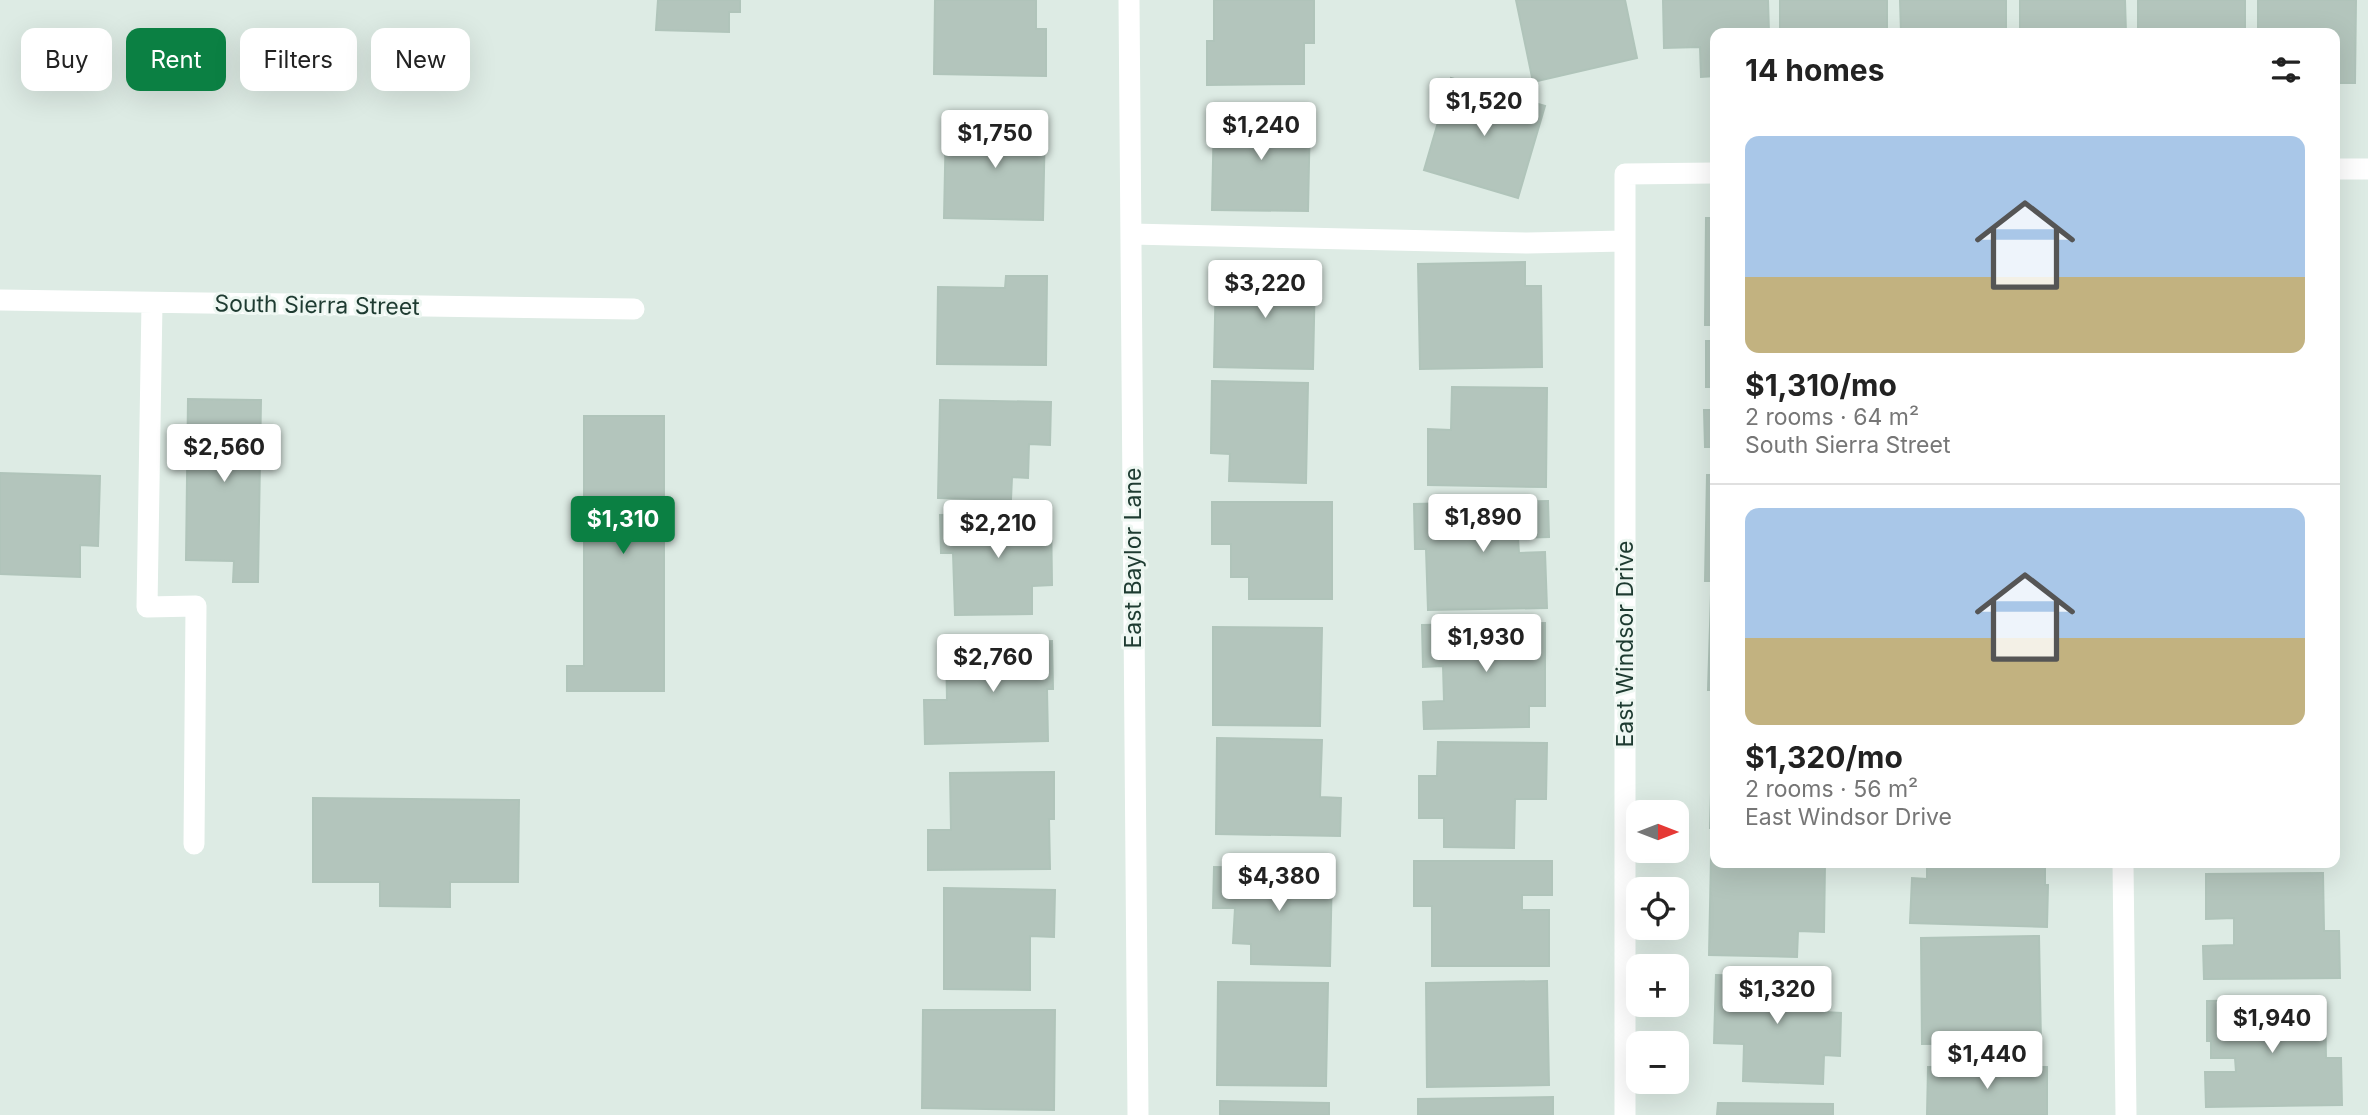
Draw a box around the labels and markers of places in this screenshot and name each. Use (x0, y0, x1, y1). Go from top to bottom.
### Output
pin: $1,520 (1427, 78, 1541, 138)
pin: $1,240 (1204, 102, 1318, 162)
pin: $1,750 (938, 110, 1052, 170)
pin: $3,220 (1208, 260, 1322, 320)
pin: $2,560 (167, 424, 281, 484)
pin: $1,890 (1426, 494, 1540, 554)
pin: $1,310 (566, 496, 680, 556)
pin: $2,210 (941, 500, 1055, 560)
pin: $1,930 (1429, 614, 1543, 674)
pin: $2,760 (936, 634, 1050, 694)
pin: $4,380 (1222, 853, 1336, 913)
pin: $1,320 (1720, 967, 1834, 1026)
pin: $1,940 (2215, 996, 2329, 1055)
pin: $1,440 (1930, 1032, 2044, 1091)

